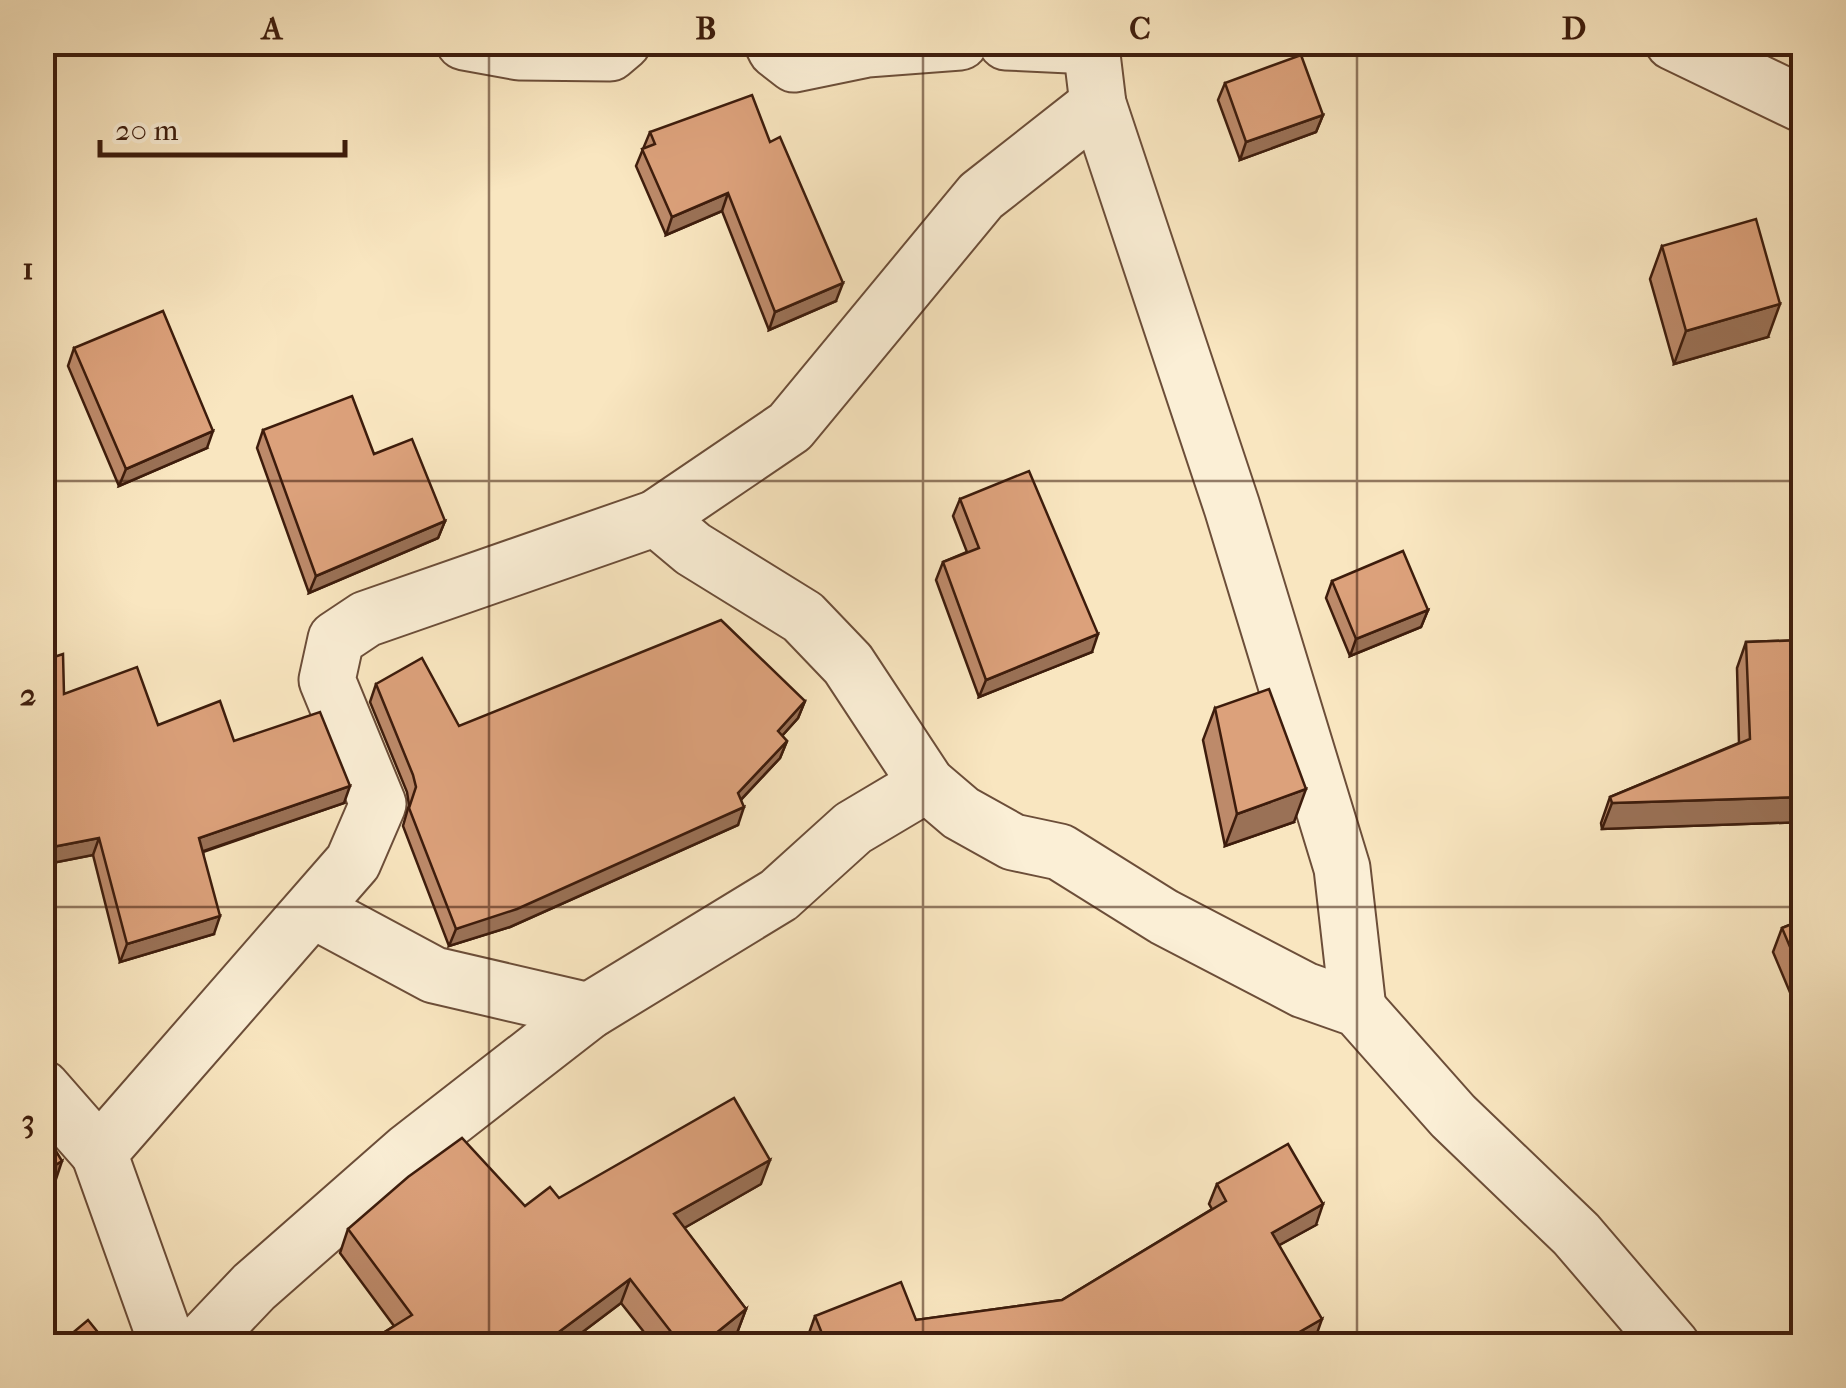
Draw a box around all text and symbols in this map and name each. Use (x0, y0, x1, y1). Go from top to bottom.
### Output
text: A (260, 10, 284, 47)
text: B (696, 10, 716, 47)
text: C (1129, 10, 1151, 47)
text: D (1562, 10, 1586, 47)
scale bar (100, 95, 345, 157)
text: 20 m (115, 113, 178, 148)
text: 1 (22, 250, 34, 287)
text: 2 (20, 676, 36, 713)
text: 3 (21, 1102, 35, 1139)

